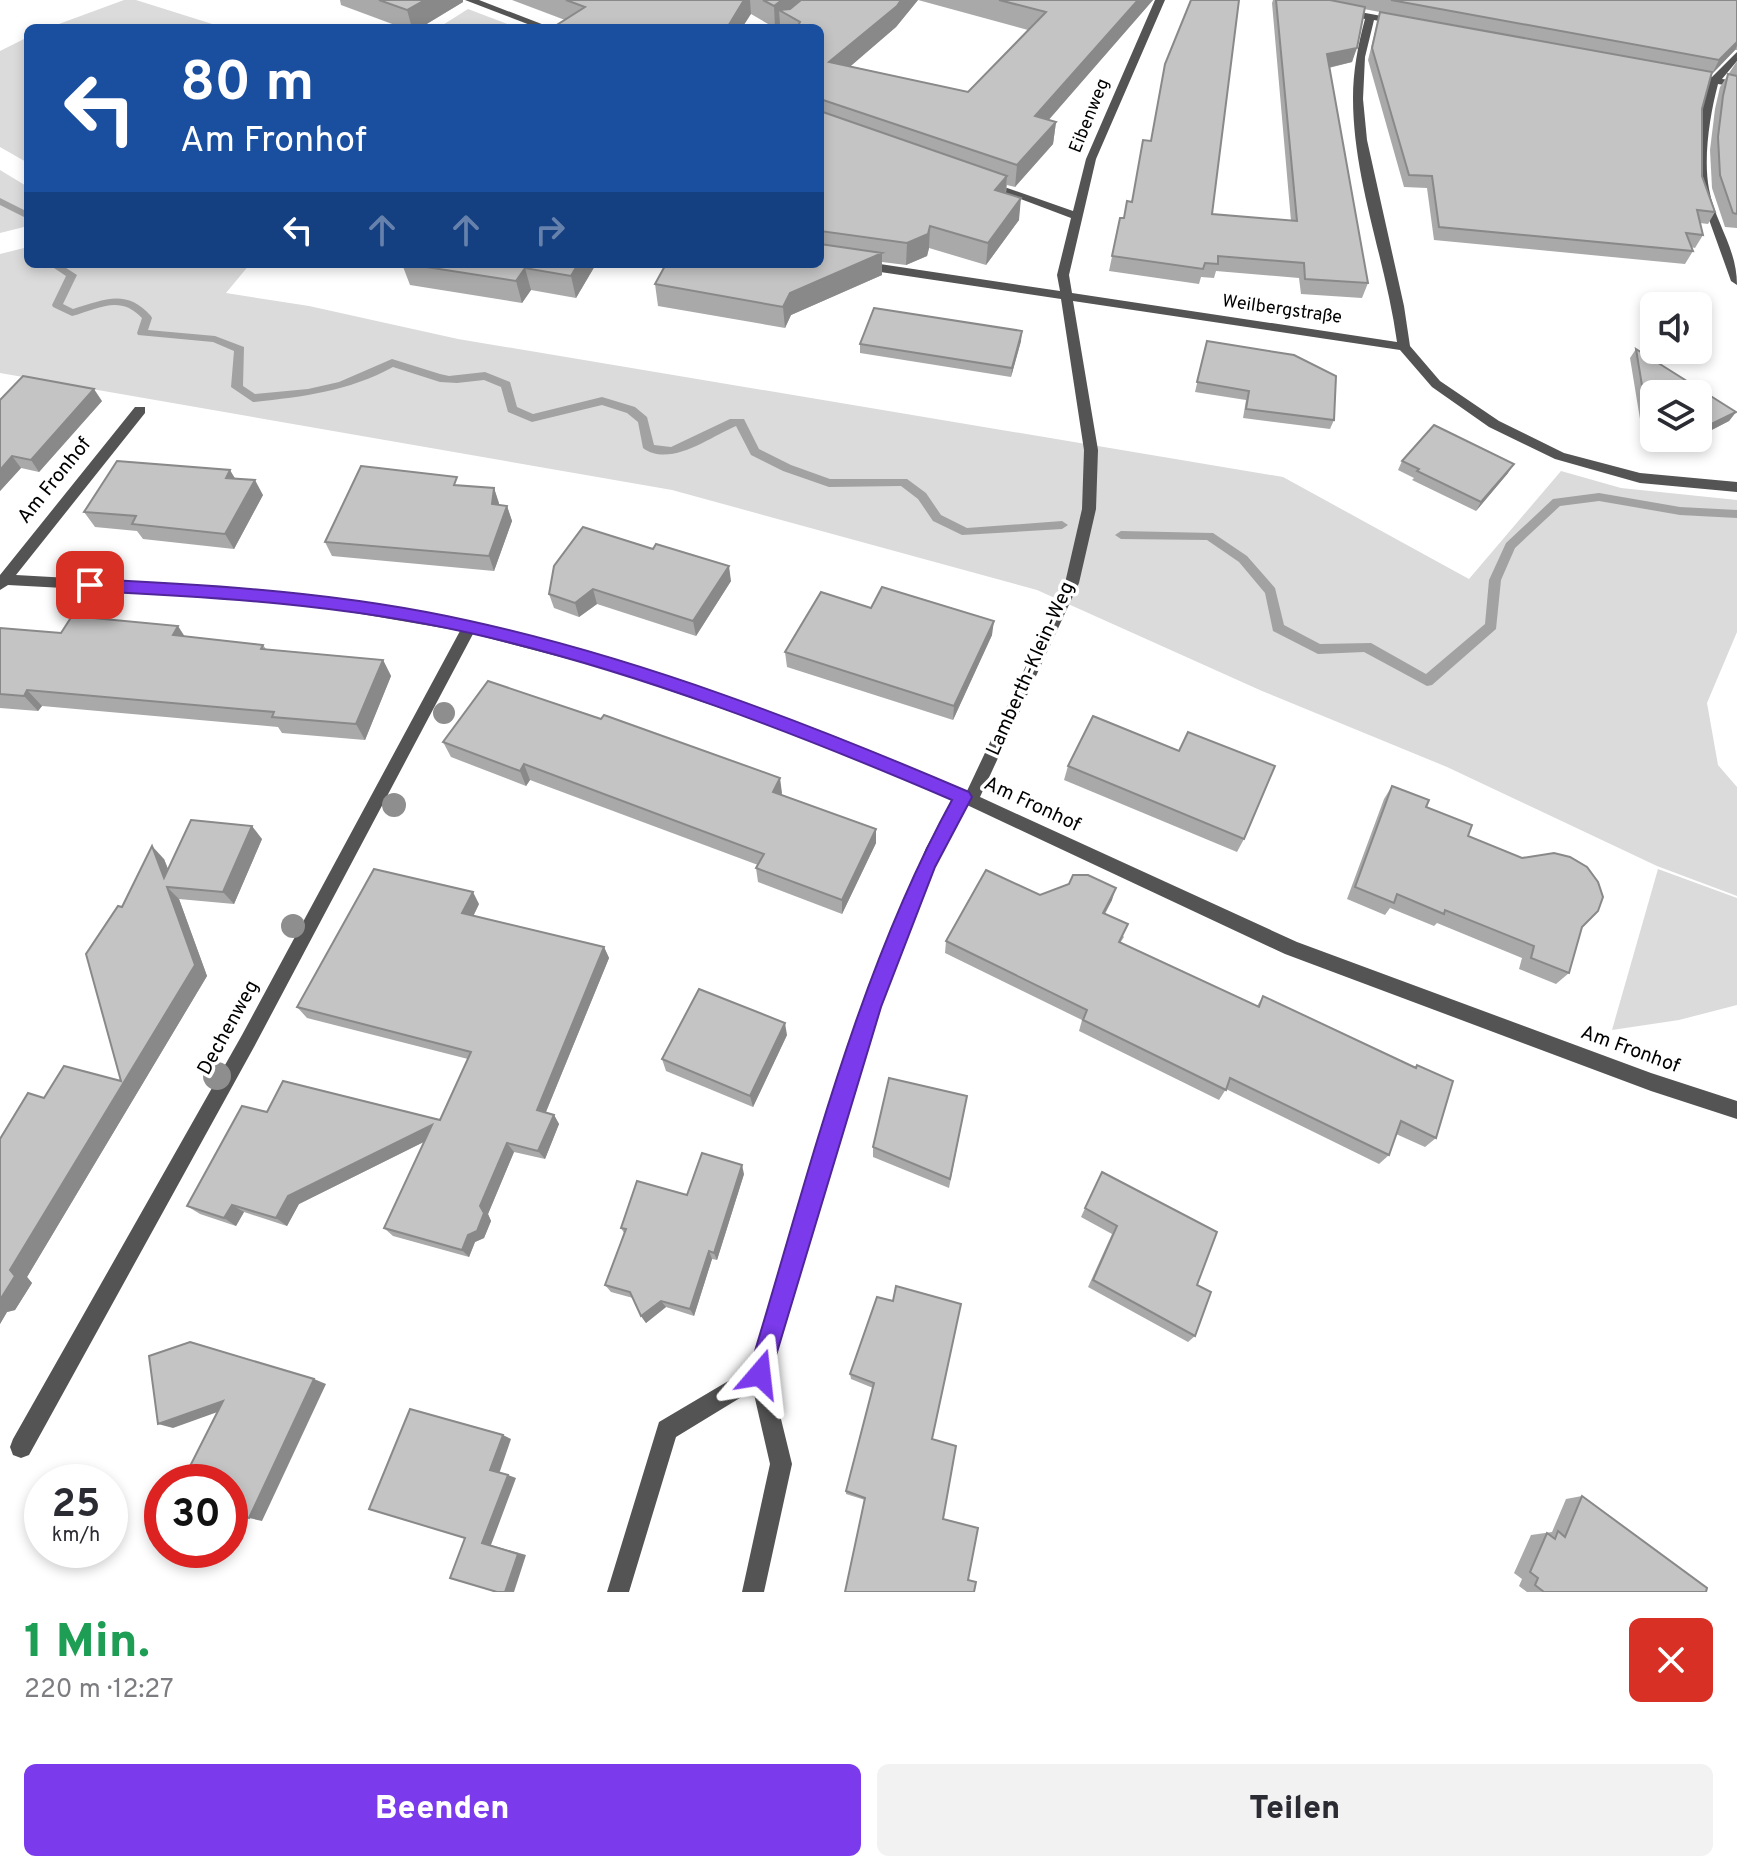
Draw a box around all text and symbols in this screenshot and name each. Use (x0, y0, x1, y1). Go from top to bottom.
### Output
text: 80 m (180, 50, 314, 120)
icon: left (48, 56, 152, 160)
street label: Eibenweg (1065, 75, 1115, 157)
text: Am Fronhof (180, 119, 367, 165)
icon: left (276, 208, 320, 252)
icon: ahead (360, 208, 404, 252)
icon: ahead (444, 208, 488, 252)
icon: right (528, 208, 572, 252)
street label: Weilbergstraße (1221, 290, 1343, 330)
map controls (1640, 292, 1712, 452)
button: sound (1640, 292, 1712, 364)
button: layers (1640, 380, 1712, 452)
street label: Am Fronhof (12, 432, 98, 530)
pin (56, 551, 124, 619)
icon: arrive (68, 563, 112, 607)
street label: Lamberth-Klein-Weg (981, 578, 1081, 760)
street label: Am Fronhof (979, 771, 1085, 839)
street label: Dechenweg (192, 976, 266, 1080)
street label: Am Fronhof (1577, 1020, 1684, 1080)
position arrow (718, 1332, 802, 1416)
speed limit sign: 30 (144, 1464, 248, 1568)
text: 25 (52, 1481, 100, 1531)
text: km/h (52, 1523, 100, 1549)
text: 1 Min. (24, 1614, 150, 1674)
button: close (1629, 1618, 1713, 1702)
text: 220 m · 12:27 (24, 1674, 174, 1707)
button: Beenden (24, 1764, 861, 1856)
button: Teilen (877, 1764, 1713, 1856)

